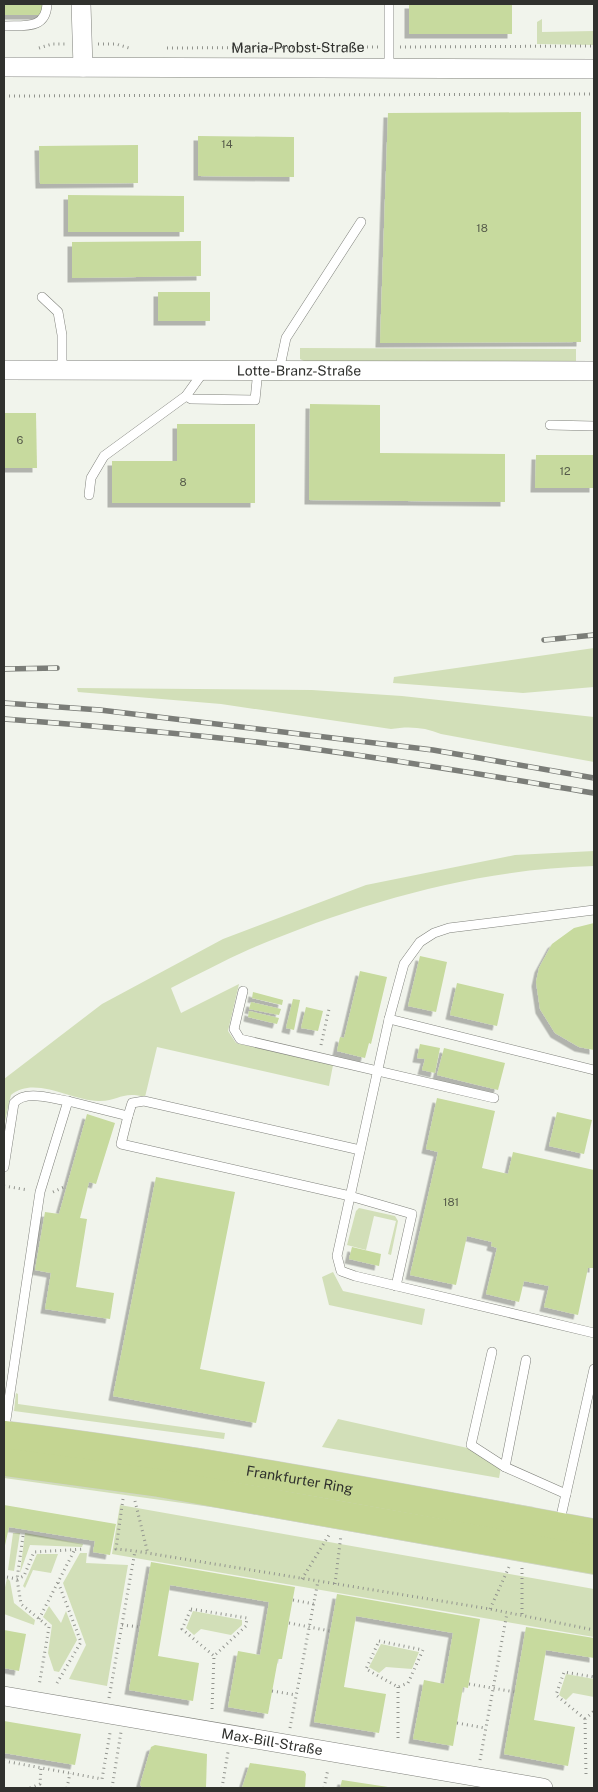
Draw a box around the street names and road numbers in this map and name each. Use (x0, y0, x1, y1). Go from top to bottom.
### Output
street label: Maria-Probst-Straße (231, 39, 365, 56)
street label: Lotte-Branz-Straße (237, 362, 361, 379)
street label: Frankfurter Ring (245, 1463, 355, 1497)
street label: Max-Bill-Straße (220, 1725, 324, 1758)

